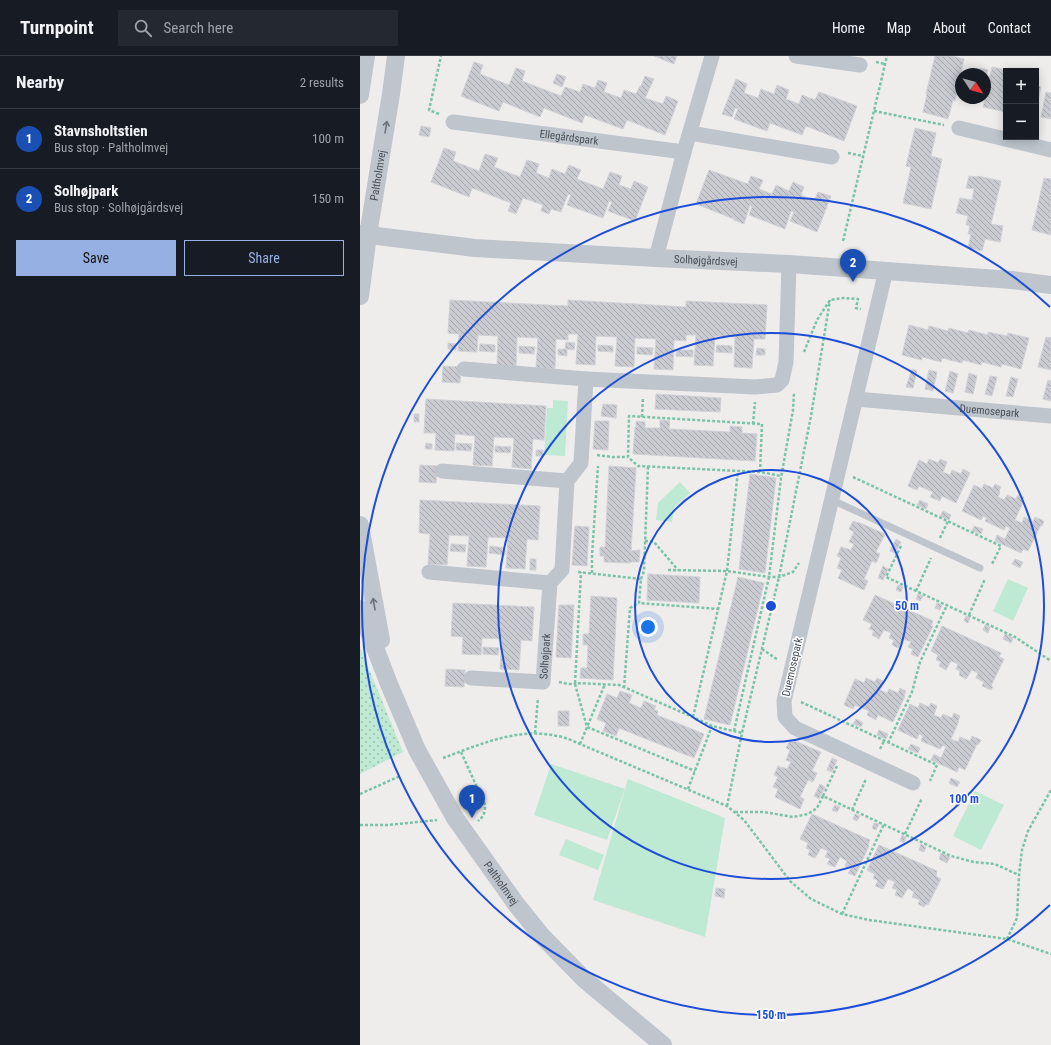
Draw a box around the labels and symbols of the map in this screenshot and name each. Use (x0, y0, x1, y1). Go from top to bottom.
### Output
north arrow (955, 68, 991, 104)
one-way arrow (382, 121, 390, 134)
street label: Ellegårdspark (539, 127, 599, 148)
street label: Paltholmvej (368, 149, 389, 202)
pin: 2 (840, 249, 866, 282)
street label: Solhøjgårdsvej (674, 253, 738, 269)
street label: Duemosepark (959, 402, 1020, 420)
one-way arrow (370, 598, 378, 611)
centre of rings (764, 599, 778, 613)
text: 50 m (895, 599, 919, 613)
your location (638, 617, 658, 637)
street label: Solhøjpark (537, 633, 553, 680)
street label: Duemosepark (779, 637, 806, 698)
pin: 1 (459, 785, 485, 818)
text: 100 m (949, 792, 979, 806)
street label: Paltholmvej (481, 859, 521, 908)
text: 150 m (756, 1008, 786, 1022)

